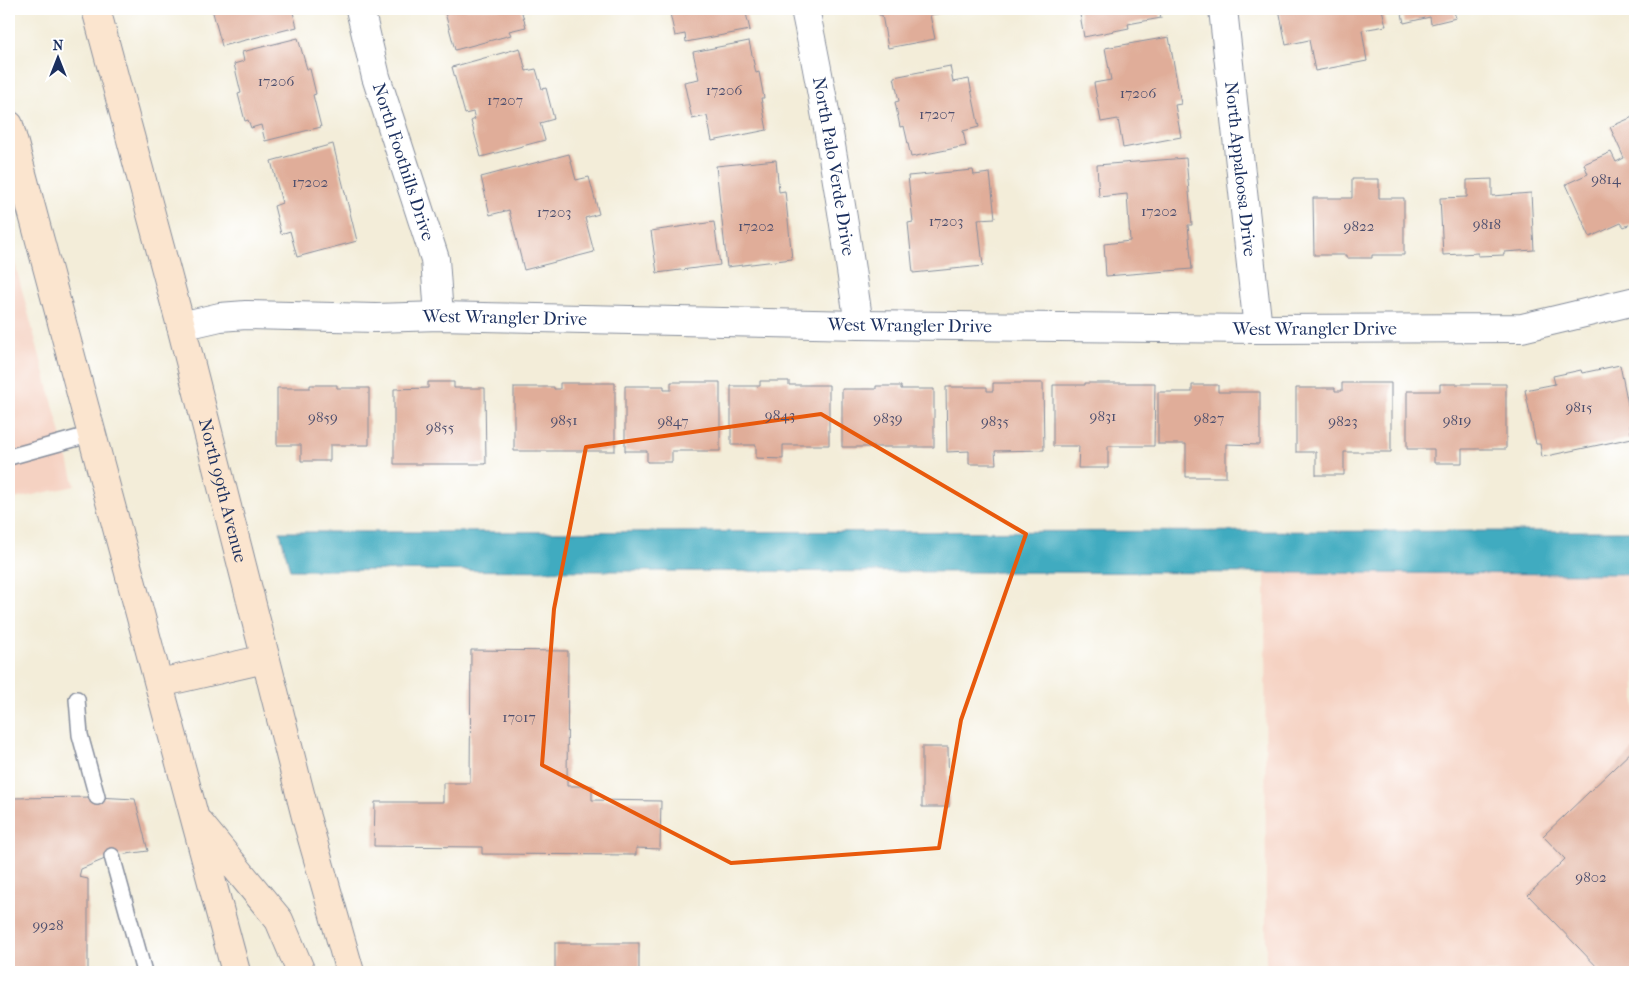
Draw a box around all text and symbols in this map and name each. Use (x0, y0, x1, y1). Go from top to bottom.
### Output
north arrow (32, 32, 82, 82)
text: N (53, 37, 64, 54)
house number: 17206 (258, 72, 295, 90)
street label: North Palo Verde Drive (808, 75, 859, 257)
street label: North Foothills Drive (368, 80, 438, 244)
street label: North Appaloosa Drive (1220, 80, 1260, 258)
house number: 17206 (706, 81, 743, 99)
house number: 17206 (1120, 84, 1157, 102)
house number: 17207 (487, 91, 523, 109)
house number: 17207 (919, 105, 955, 123)
house number: 9814 (1591, 170, 1622, 188)
house number: 17202 (292, 173, 328, 191)
house number: 17202 (1141, 202, 1177, 220)
house number: 17203 (537, 203, 571, 221)
house number: 17203 (929, 212, 963, 230)
house number: 9818 (1473, 215, 1501, 233)
house number: 17202 (738, 217, 774, 235)
house number: 9822 (1344, 217, 1375, 235)
street label: West Wrangler Drive (421, 306, 587, 330)
street label: West Wrangler Drive (826, 314, 992, 337)
street label: West Wrangler Drive (1231, 318, 1397, 340)
house number: 9815 (1565, 398, 1593, 416)
house number: 9843 (765, 406, 795, 424)
house number: 9831 (1090, 407, 1116, 425)
house number: 9859 (308, 408, 338, 426)
house number: 9839 (873, 409, 903, 427)
house number: 9827 (1194, 409, 1224, 427)
house number: 9851 (550, 411, 578, 429)
house number: 9819 (1443, 411, 1471, 429)
house number: 9847 (658, 412, 689, 430)
house number: 9835 (981, 412, 1009, 430)
house number: 9823 (1328, 412, 1358, 430)
street label: North 99th Avenue (194, 416, 251, 565)
house number: 9855 (426, 418, 454, 436)
house number: 17017 (502, 708, 536, 726)
house number: 9802 (1575, 868, 1607, 886)
house number: 9928 (33, 916, 63, 934)

